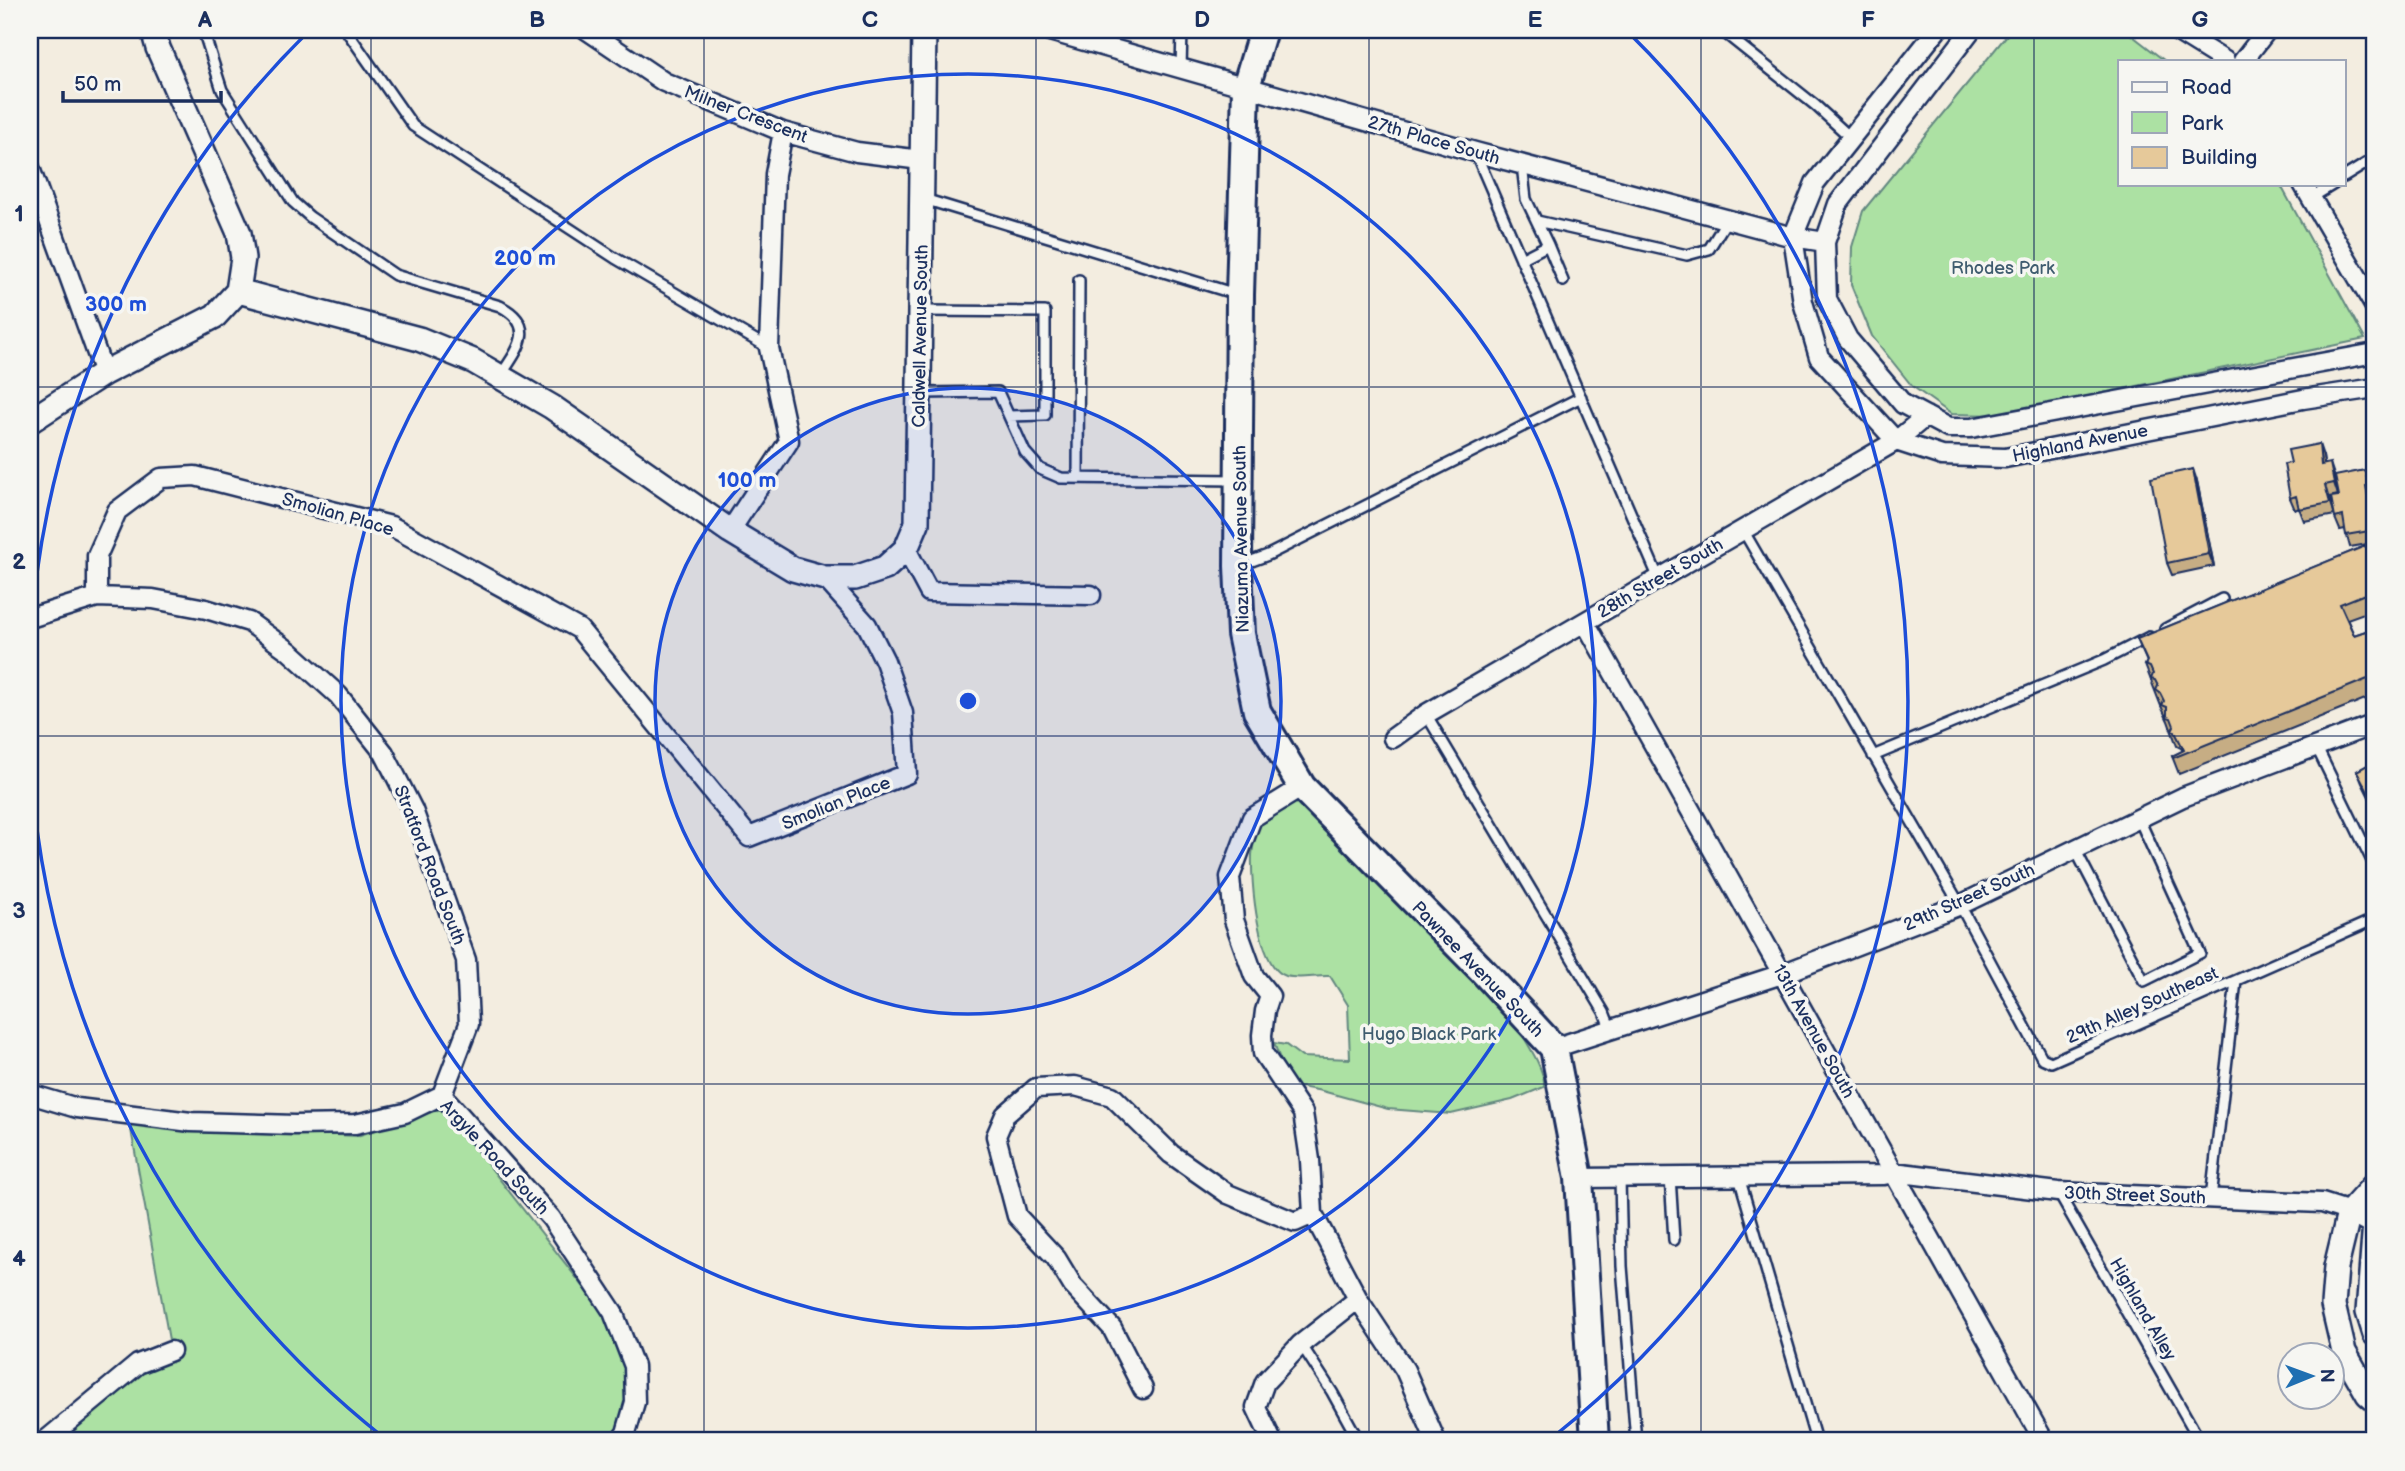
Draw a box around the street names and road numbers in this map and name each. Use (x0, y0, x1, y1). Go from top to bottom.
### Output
street label: Milner Crescent (681, 81, 811, 148)
street label: 27th Place South (1365, 112, 1502, 169)
street label: Caldwell Avenue South (908, 244, 933, 428)
street label: Highland Avenue (2011, 420, 2150, 467)
street label: Niazuma Avenue South (1229, 445, 1254, 633)
street label: Smolian Place (280, 489, 396, 541)
street label: 28th Street South (1594, 534, 1727, 623)
street label: Smolian Place (779, 772, 894, 835)
street label: Stratford Road South (389, 782, 470, 948)
street label: 29th Street South (1900, 859, 2038, 936)
street label: Pawnee Avenue South (1407, 897, 1548, 1042)
street label: 13th Avenue South (1768, 961, 1859, 1102)
street label: 29th Alley Southeast (2063, 962, 2222, 1048)
street label: Argyle Road South (436, 1095, 553, 1219)
street label: 30th Street South (2064, 1183, 2206, 1208)
street label: Highland Alley (2105, 1254, 2181, 1365)

